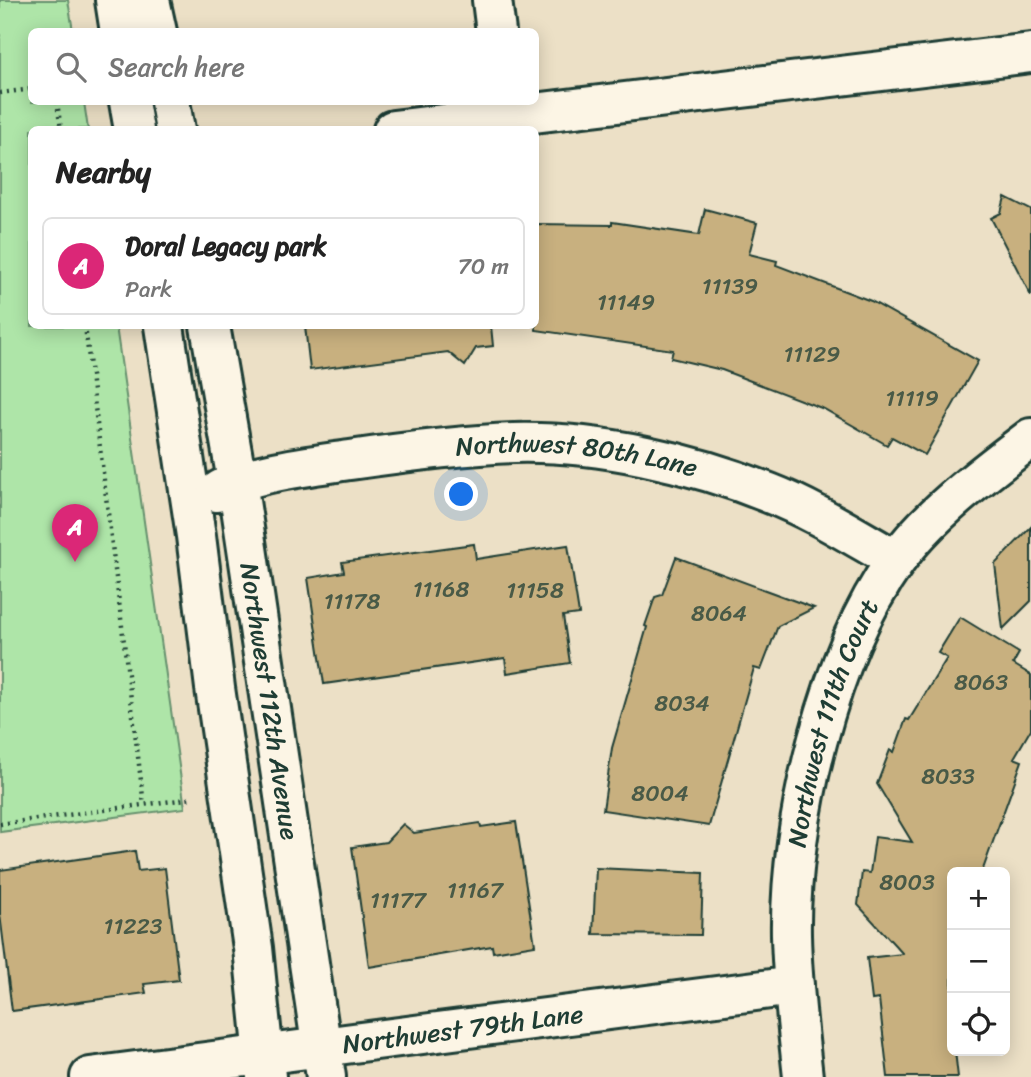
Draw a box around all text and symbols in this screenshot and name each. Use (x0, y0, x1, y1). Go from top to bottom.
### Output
search box (28, 28, 539, 105)
text: Search here (108, 44, 245, 90)
icon: search (52, 48, 90, 86)
text: Nearby (56, 145, 151, 199)
text: Doral Legacy park (125, 223, 327, 269)
text: A (73, 246, 89, 287)
text: 70 m (458, 246, 509, 287)
house number: 11139 (702, 266, 758, 307)
text: Park (125, 269, 172, 310)
house number: 11149 (597, 282, 655, 323)
house number: 11129 (784, 334, 841, 375)
house number: 11119 (885, 378, 939, 419)
street label: Northwest 80th Lane (454, 420, 703, 491)
your location (444, 477, 478, 511)
pin: A (52, 504, 98, 562)
street label: Northwest 112th Avenue (226, 560, 313, 843)
house number: 11168 (413, 569, 469, 610)
house number: 11158 (506, 570, 564, 611)
house number: 11178 (324, 581, 380, 622)
street label: Northwest 111th Court (774, 590, 891, 850)
house number: 8064 (691, 593, 747, 634)
house number: 8063 (954, 662, 1008, 703)
house number: 8034 (654, 683, 710, 724)
house number: 8033 (921, 756, 975, 797)
house number: 8004 (631, 773, 689, 814)
house number: 8003 (879, 862, 935, 903)
map controls (947, 867, 1010, 1056)
button: + (947, 867, 1010, 930)
house number: 11167 (447, 870, 505, 911)
house number: 11177 (370, 880, 428, 921)
house number: 11223 (104, 906, 163, 947)
button: − (947, 930, 1010, 993)
street label: Northwest 79th Lane (340, 990, 586, 1067)
button: locate (947, 993, 1010, 1056)

